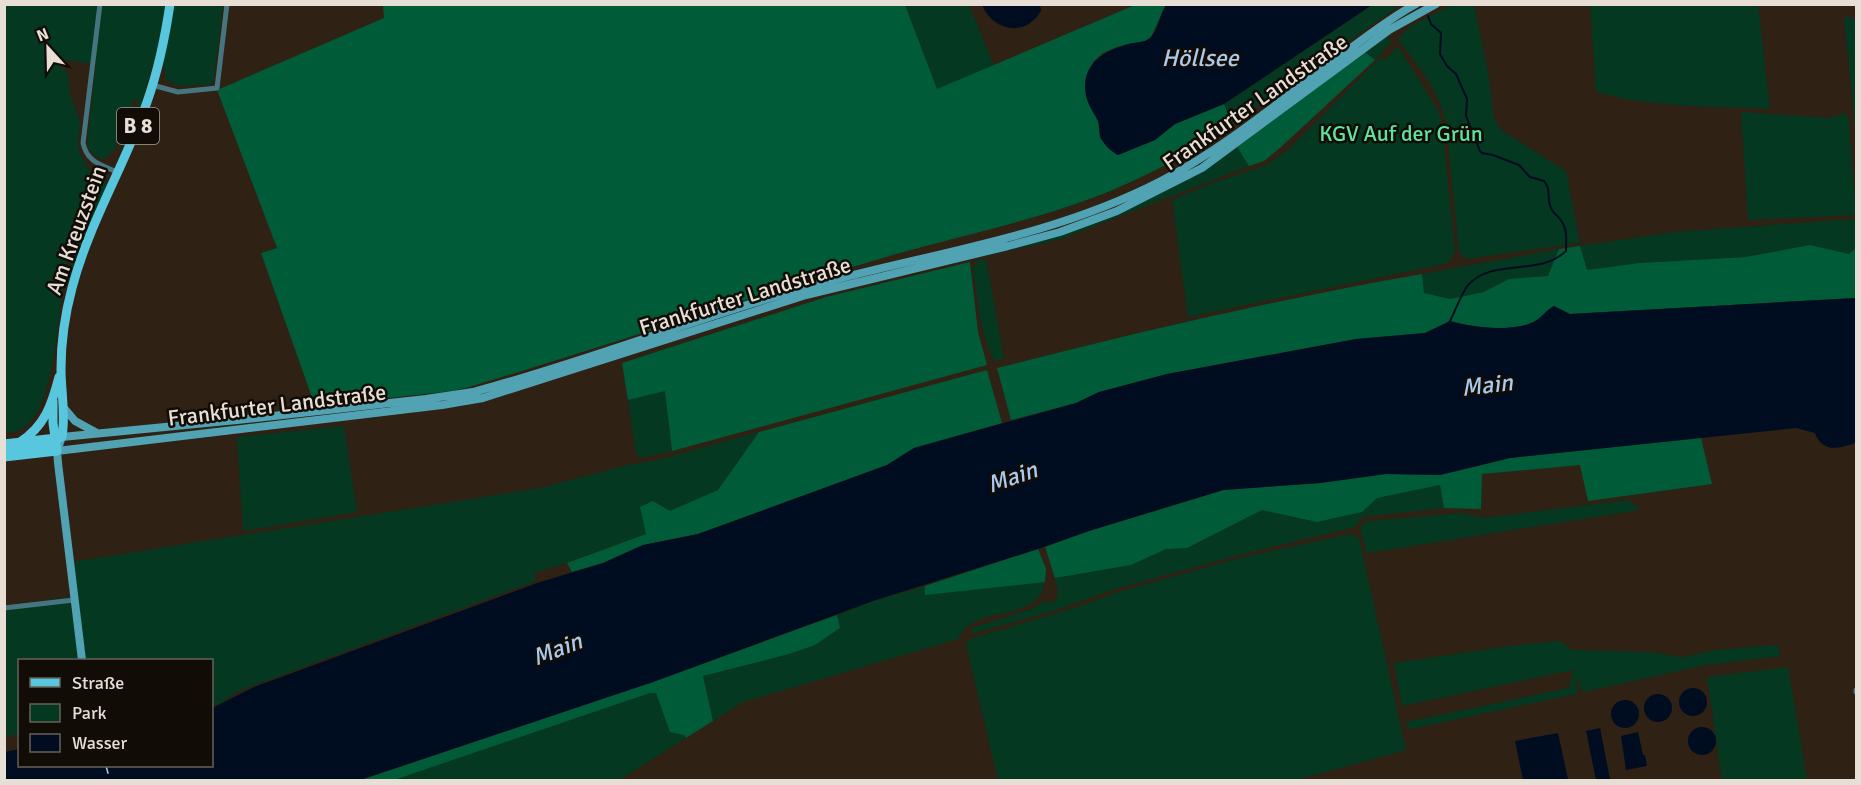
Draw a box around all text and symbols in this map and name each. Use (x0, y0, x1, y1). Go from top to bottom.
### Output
north arrow (18, 18, 78, 78)
text: N (34, 24, 52, 46)
street label: Frankfurter Landstraße (1157, 28, 1353, 176)
water label: Höllsee (1161, 43, 1239, 73)
road number: B 8 (117, 108, 159, 144)
park label: KGV Auf der Grün (1319, 120, 1483, 147)
street label: Am Kreuzstein (40, 162, 112, 298)
street label: Frankfurter Landstraße (636, 251, 854, 341)
water label: Main (1460, 367, 1515, 403)
street label: Frankfurter Landstraße (166, 378, 388, 432)
water label: Main (983, 454, 1042, 500)
water label: Main (528, 626, 587, 672)
legend (18, 659, 213, 767)
text: Straße (72, 672, 124, 694)
text: Park (72, 702, 107, 724)
text: Wasser (72, 732, 128, 754)

